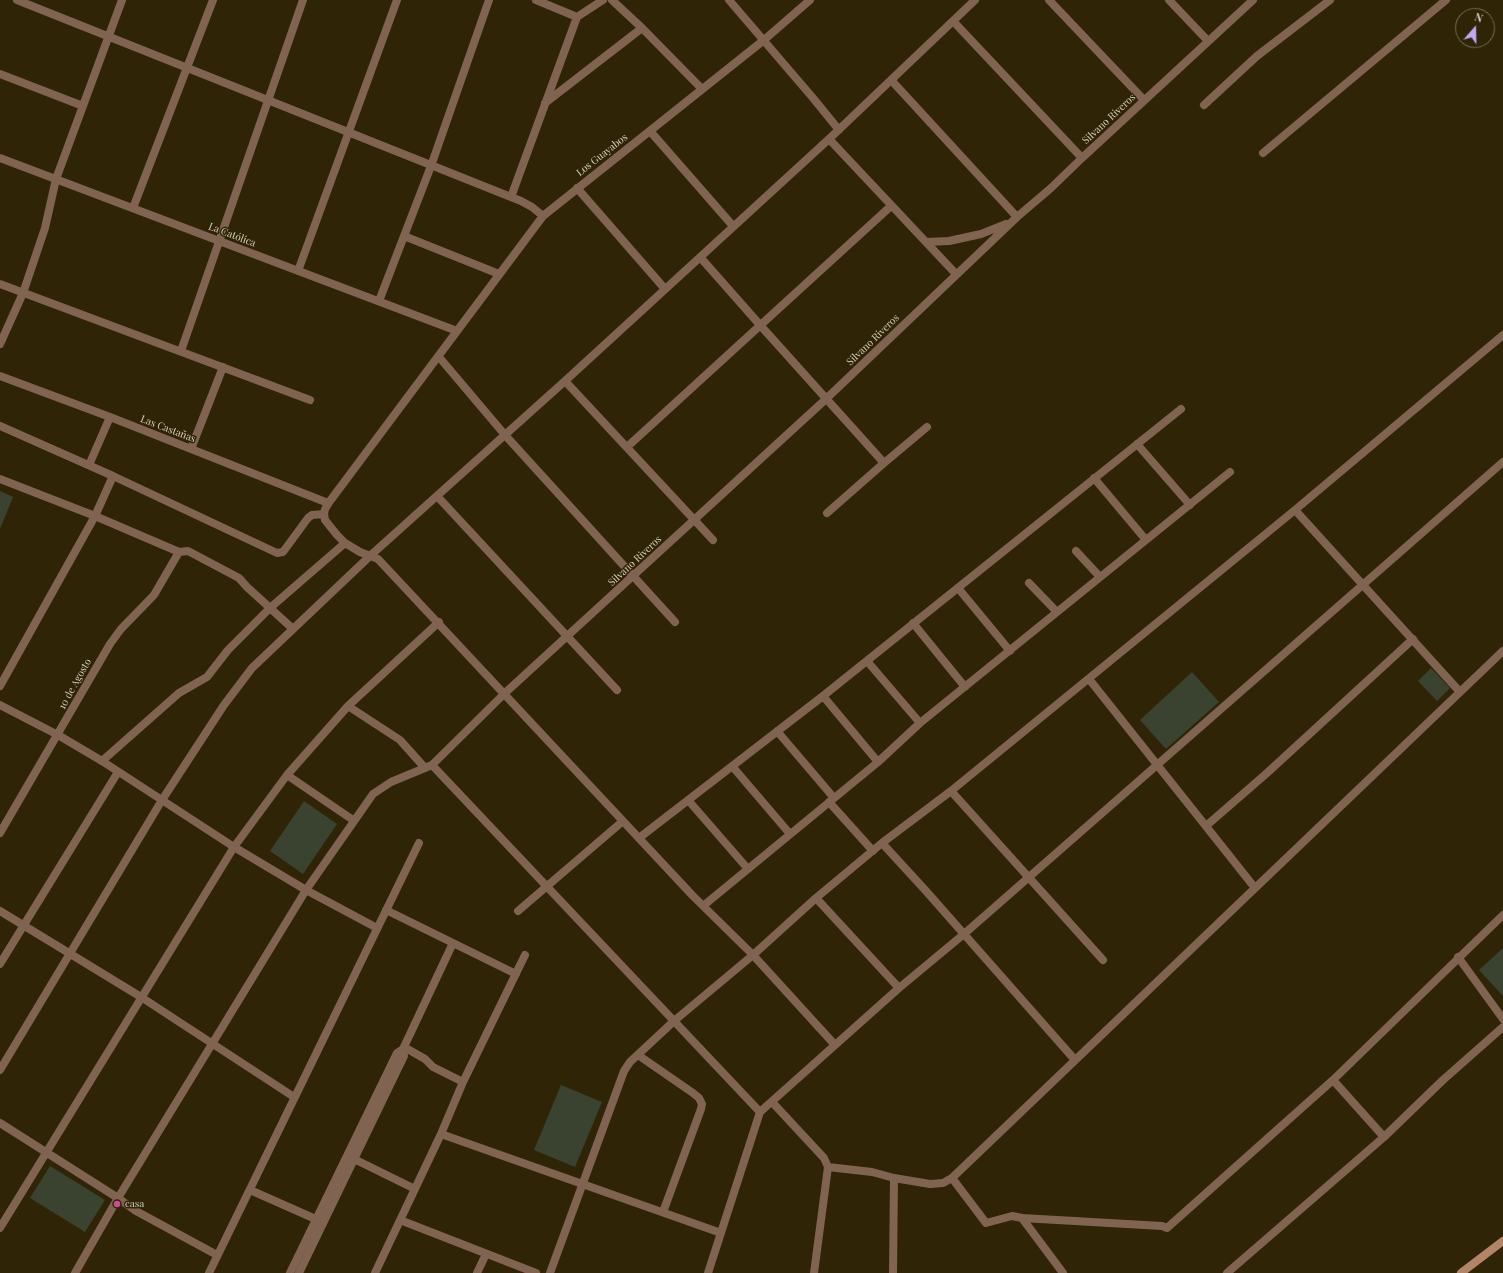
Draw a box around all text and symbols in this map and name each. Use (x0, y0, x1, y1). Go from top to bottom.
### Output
north arrow (1455, 8, 1495, 48)
text: N (1473, 9, 1485, 26)
street label: Silvano Riveros (1080, 91, 1138, 147)
street label: Los Guayabos (574, 131, 630, 179)
street label: La Católica (207, 220, 257, 250)
street label: Silvano Riveros (844, 312, 902, 368)
street label: Las Castañas (139, 413, 197, 445)
street label: Silvano Riveros (606, 533, 664, 589)
street label: 10 de Agosto (56, 657, 94, 711)
place label: casa (125, 1198, 144, 1210)
marker: casa (112, 1199, 122, 1209)

